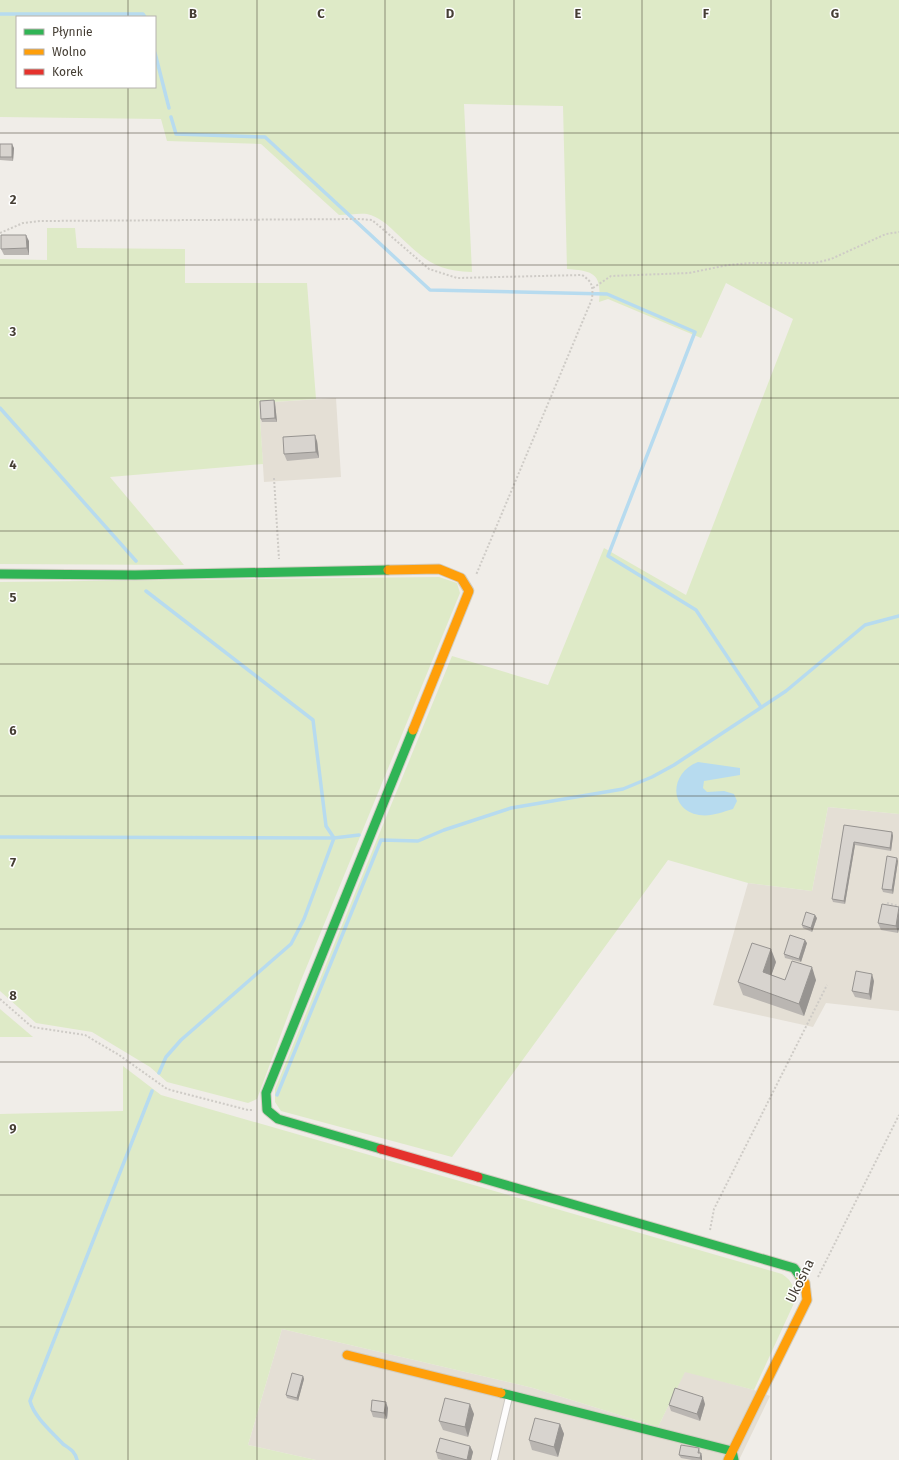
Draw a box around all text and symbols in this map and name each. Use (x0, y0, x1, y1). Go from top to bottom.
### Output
text: B (189, 6, 197, 21)
text: C (317, 6, 325, 21)
text: D (446, 6, 455, 21)
text: E (575, 6, 582, 21)
text: F (703, 6, 710, 21)
text: G (831, 6, 839, 21)
legend (16, 16, 156, 88)
text: Płynnie (52, 25, 93, 39)
text: Wolno (52, 45, 86, 59)
text: Korek (52, 65, 84, 79)
text: 2 (10, 192, 17, 207)
text: 3 (9, 324, 17, 339)
text: 4 (9, 457, 17, 472)
text: 5 (10, 590, 17, 605)
text: 6 (9, 723, 17, 738)
text: 7 (10, 855, 16, 870)
text: 8 (9, 988, 17, 1003)
text: 9 (9, 1121, 17, 1136)
street label: Ukośna (782, 1256, 818, 1306)

